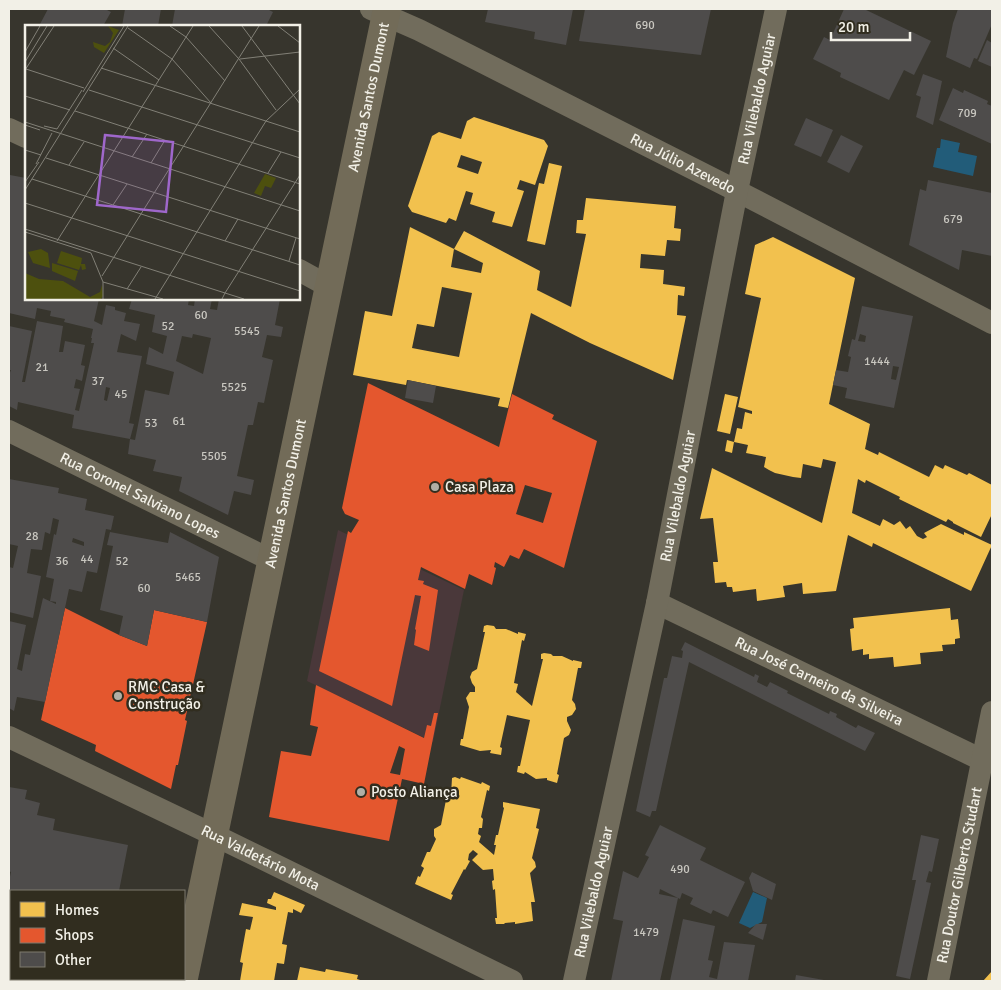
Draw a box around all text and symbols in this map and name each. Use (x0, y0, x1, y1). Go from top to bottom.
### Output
scale bar (831, 10, 910, 42)
house number: 690 (635, 18, 655, 33)
text: 20 m (838, 18, 869, 36)
street label: Avenida Santos Dumont (344, 21, 393, 174)
inset map (25, 25, 300, 300)
street label: Rua Vilebaldo Aguiar (734, 31, 780, 166)
house number: 709 (957, 106, 977, 121)
street label: Rua Júlio Azevedo (627, 129, 738, 198)
house number: 679 (943, 212, 963, 227)
house number: 60 (195, 308, 207, 323)
house number: 52 (162, 319, 174, 334)
house number: 5545 (234, 324, 260, 339)
house number: 1444 (864, 354, 890, 369)
house number: 21 (36, 360, 48, 375)
house number: 37 (92, 374, 104, 389)
house number: 5525 (221, 380, 247, 395)
house number: 45 (115, 387, 127, 402)
house number: 61 (173, 414, 185, 429)
house number: 53 (145, 416, 157, 431)
street label: Avenida Santos Dumont (261, 417, 310, 570)
street label: Rua Vilebaldo Aguiar (656, 428, 699, 563)
street label: Rua Coronel Salviano Lopes (57, 448, 223, 543)
house number: 5505 (201, 449, 227, 464)
place label: Casa Plaza (445, 478, 514, 496)
marker: Casa Plaza (429, 481, 441, 493)
house number: 28 (26, 529, 38, 544)
house number: 44 (81, 552, 94, 567)
house number: 36 (56, 554, 68, 569)
house number: 52 (116, 554, 128, 569)
house number: 5465 (175, 570, 201, 585)
house number: 60 (138, 581, 150, 596)
street label: Rua José Carneiro da Silveira (732, 633, 906, 730)
place label: RMC Casa & Construção (128, 678, 205, 713)
marker: RMC Casa & Construção (112, 690, 124, 702)
place label: Posto Aliança (371, 783, 458, 801)
street label: Rua Doutor Gilberto Studart (933, 785, 986, 965)
marker: Posto Aliança (355, 786, 367, 798)
street label: Rua Valdetário Mota (198, 821, 323, 894)
street label: Rua Vilebaldo Aguiar (570, 824, 617, 959)
house number: 490 (670, 862, 690, 877)
legend (10, 890, 185, 980)
text: Homes (55, 901, 99, 919)
house number: 1479 (633, 925, 659, 940)
text: Shops (55, 926, 94, 944)
text: Other (55, 951, 92, 969)

